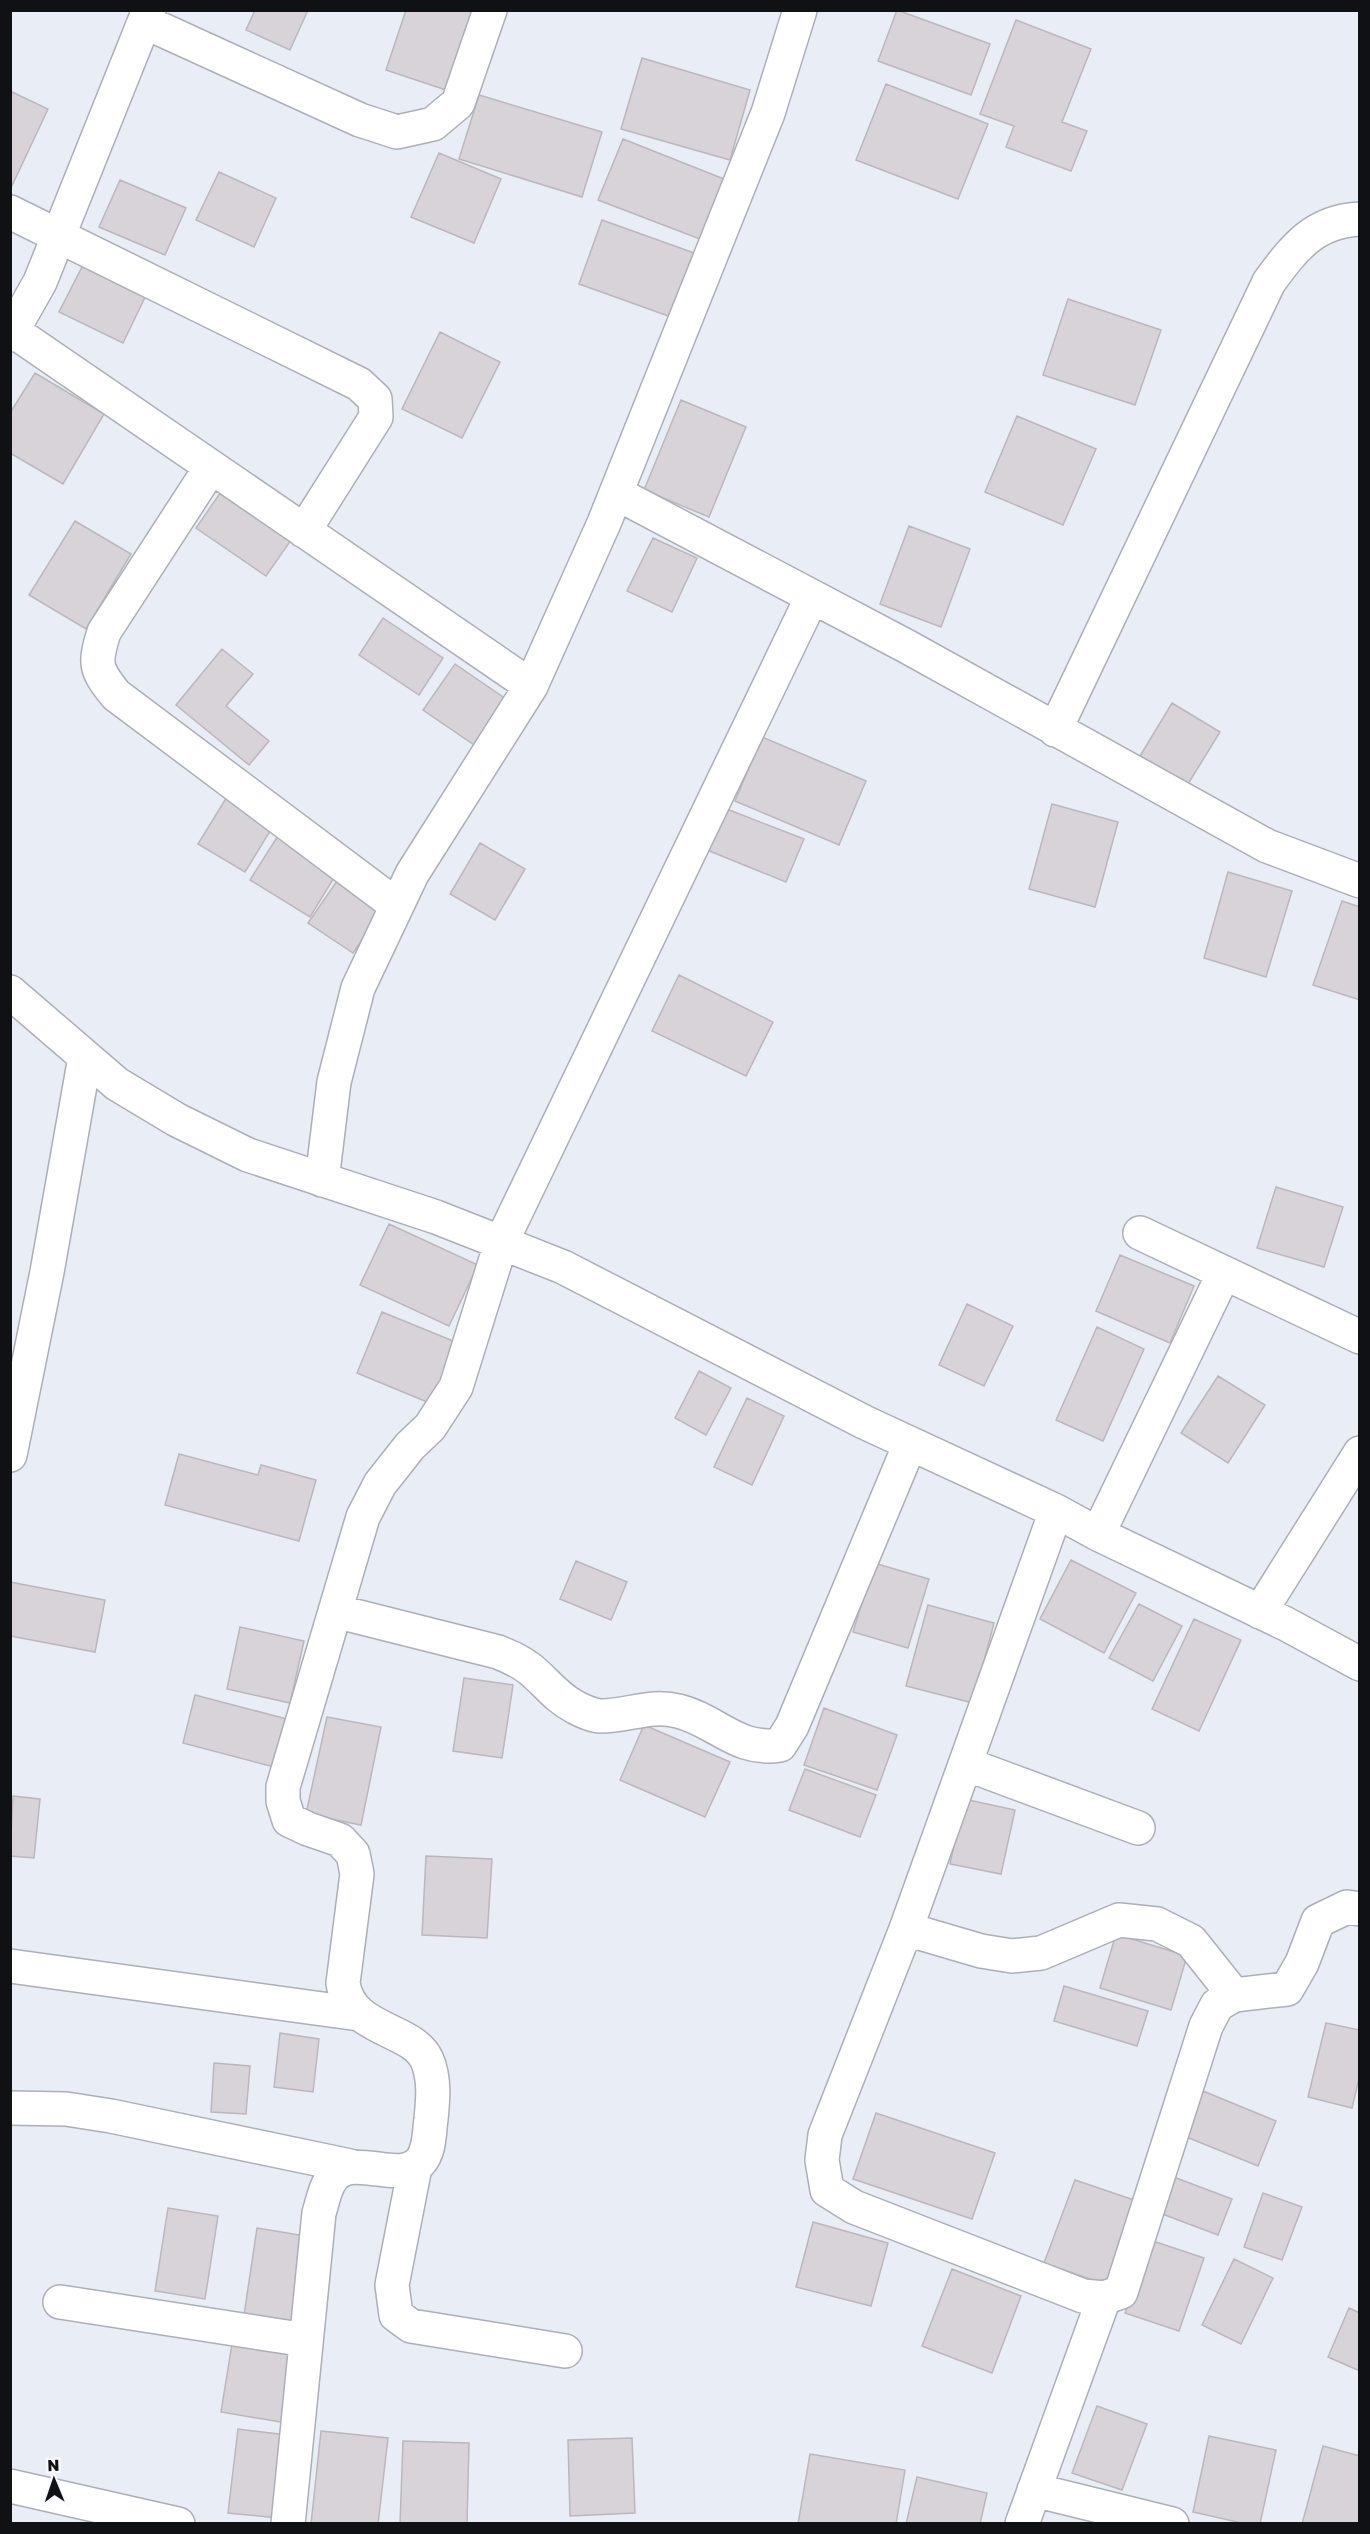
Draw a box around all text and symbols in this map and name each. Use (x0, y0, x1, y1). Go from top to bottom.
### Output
north arrow (24, 2450, 84, 2510)
text: N (47, 2455, 60, 2475)

